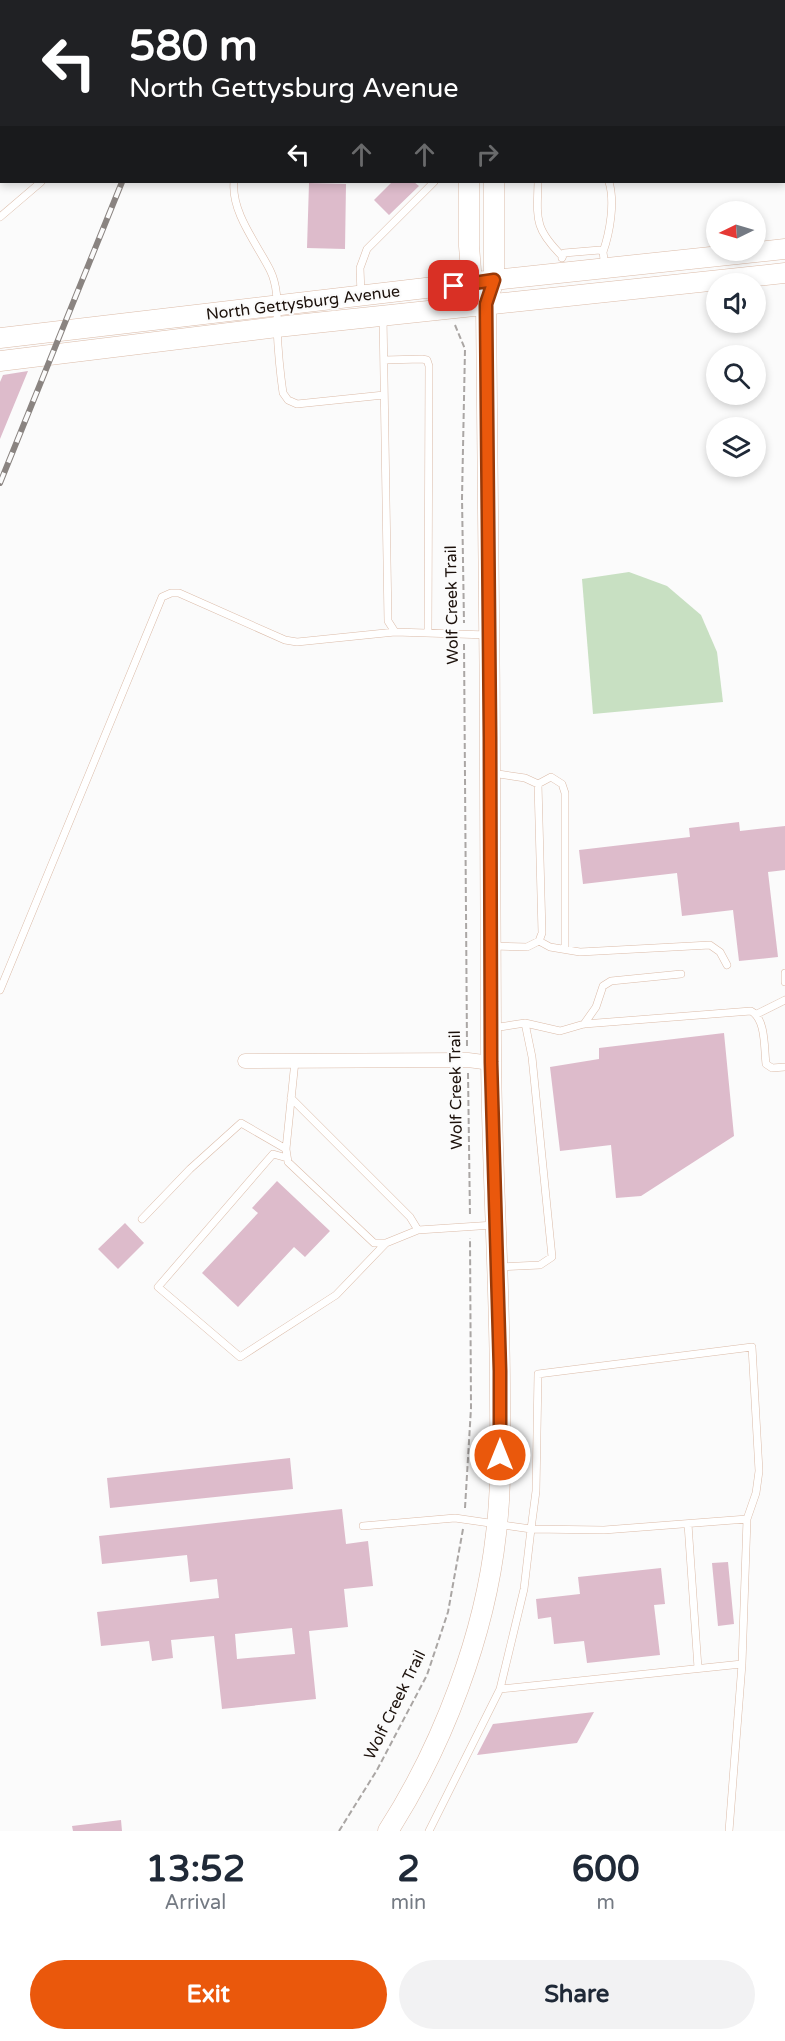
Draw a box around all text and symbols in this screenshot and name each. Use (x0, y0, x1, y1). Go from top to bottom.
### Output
text: 580 m (129, 21, 258, 72)
icon: left (30, 24, 108, 102)
text: North Gettysburg Avenue (129, 72, 459, 105)
icon: left (282, 138, 315, 171)
icon: ahead (345, 138, 378, 171)
icon: ahead (408, 138, 441, 171)
icon: right (471, 138, 504, 171)
north arrow (706, 201, 766, 261)
map controls (706, 201, 766, 477)
pin (428, 260, 479, 311)
icon: arrive (437, 269, 470, 302)
button: sound (706, 273, 766, 333)
street label: North Gettysburg Avenue (205, 281, 401, 325)
button: search (706, 345, 766, 405)
button: layers (706, 417, 766, 477)
street label: Wolf Creek Trail (441, 545, 463, 665)
street label: Wolf Creek Trail (445, 1030, 467, 1150)
position arrow (468, 1423, 532, 1487)
street label: Wolf Creek Trail (360, 1647, 430, 1763)
text: 13:52 (145, 1848, 245, 1891)
text: 2 (397, 1848, 420, 1891)
text: 600 (572, 1848, 640, 1891)
text: Arrival (164, 1891, 226, 1915)
text: min (391, 1891, 426, 1915)
text: m (596, 1891, 615, 1915)
button: Exit (30, 1960, 387, 2029)
button: Share (399, 1960, 755, 2029)

